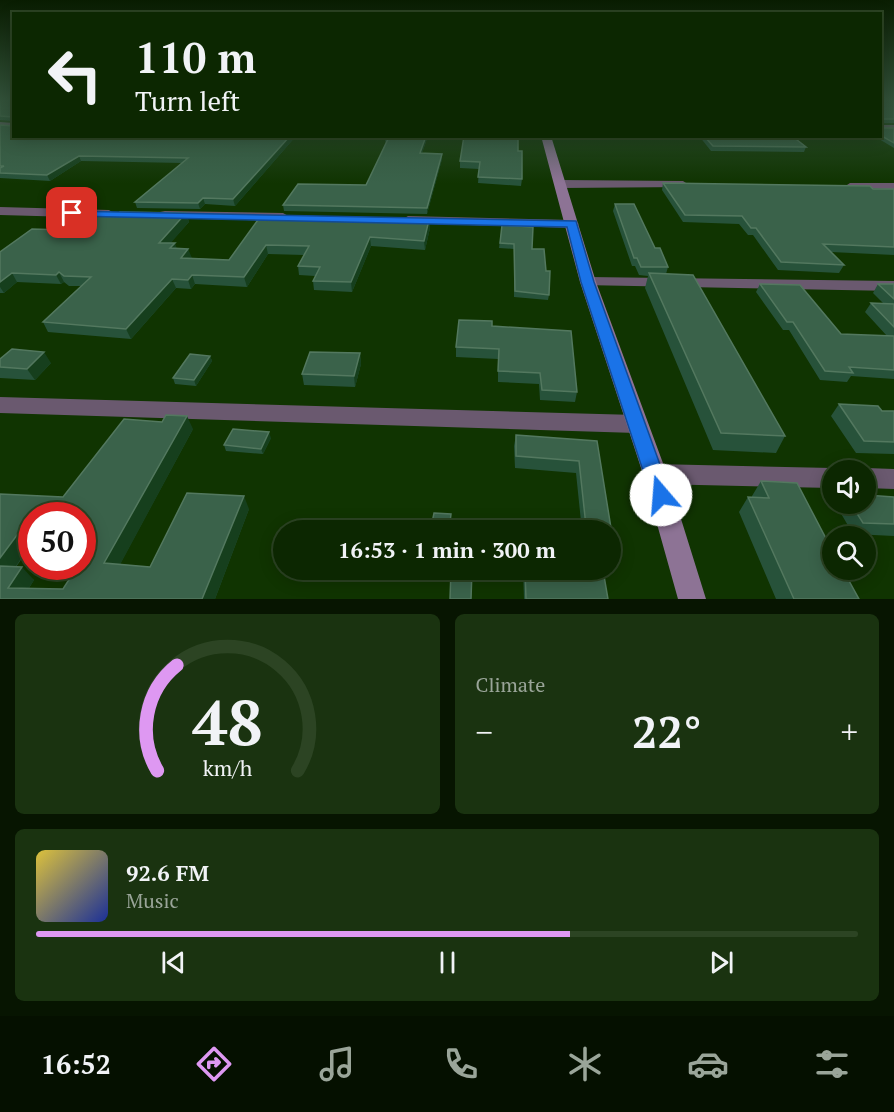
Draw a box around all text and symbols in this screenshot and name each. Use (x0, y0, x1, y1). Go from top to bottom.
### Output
text: 110 m (135, 29, 256, 85)
icon: left (36, 36, 114, 114)
text: Turn left (135, 83, 240, 119)
pin (46, 187, 97, 238)
icon: arrive (55, 196, 88, 229)
map controls (822, 460, 876, 580)
button: sound (822, 460, 876, 514)
position arrow (629, 463, 693, 527)
speed limit sign: 50 (18, 502, 96, 580)
button: search (822, 526, 876, 580)
text: 16:53 · 1 min · 300 m (338, 535, 556, 564)
text: Climate (476, 671, 545, 698)
text: 48 (192, 680, 263, 763)
text: 22° (632, 701, 701, 761)
text: − (476, 710, 493, 753)
text: + (840, 710, 858, 753)
text: km/h (202, 754, 252, 782)
text: 92.6 FM (126, 858, 209, 887)
text: Music (126, 887, 179, 914)
icon: previous (157, 946, 190, 979)
icon: pause (431, 946, 464, 979)
icon: next (705, 946, 738, 979)
icon: directions (193, 1043, 235, 1085)
icon: music (316, 1043, 358, 1085)
icon: phone (440, 1043, 482, 1085)
icon: climate (564, 1043, 606, 1085)
icon: car (687, 1043, 729, 1085)
icon: filters (811, 1043, 853, 1085)
text: 16:52 (41, 1046, 111, 1082)

